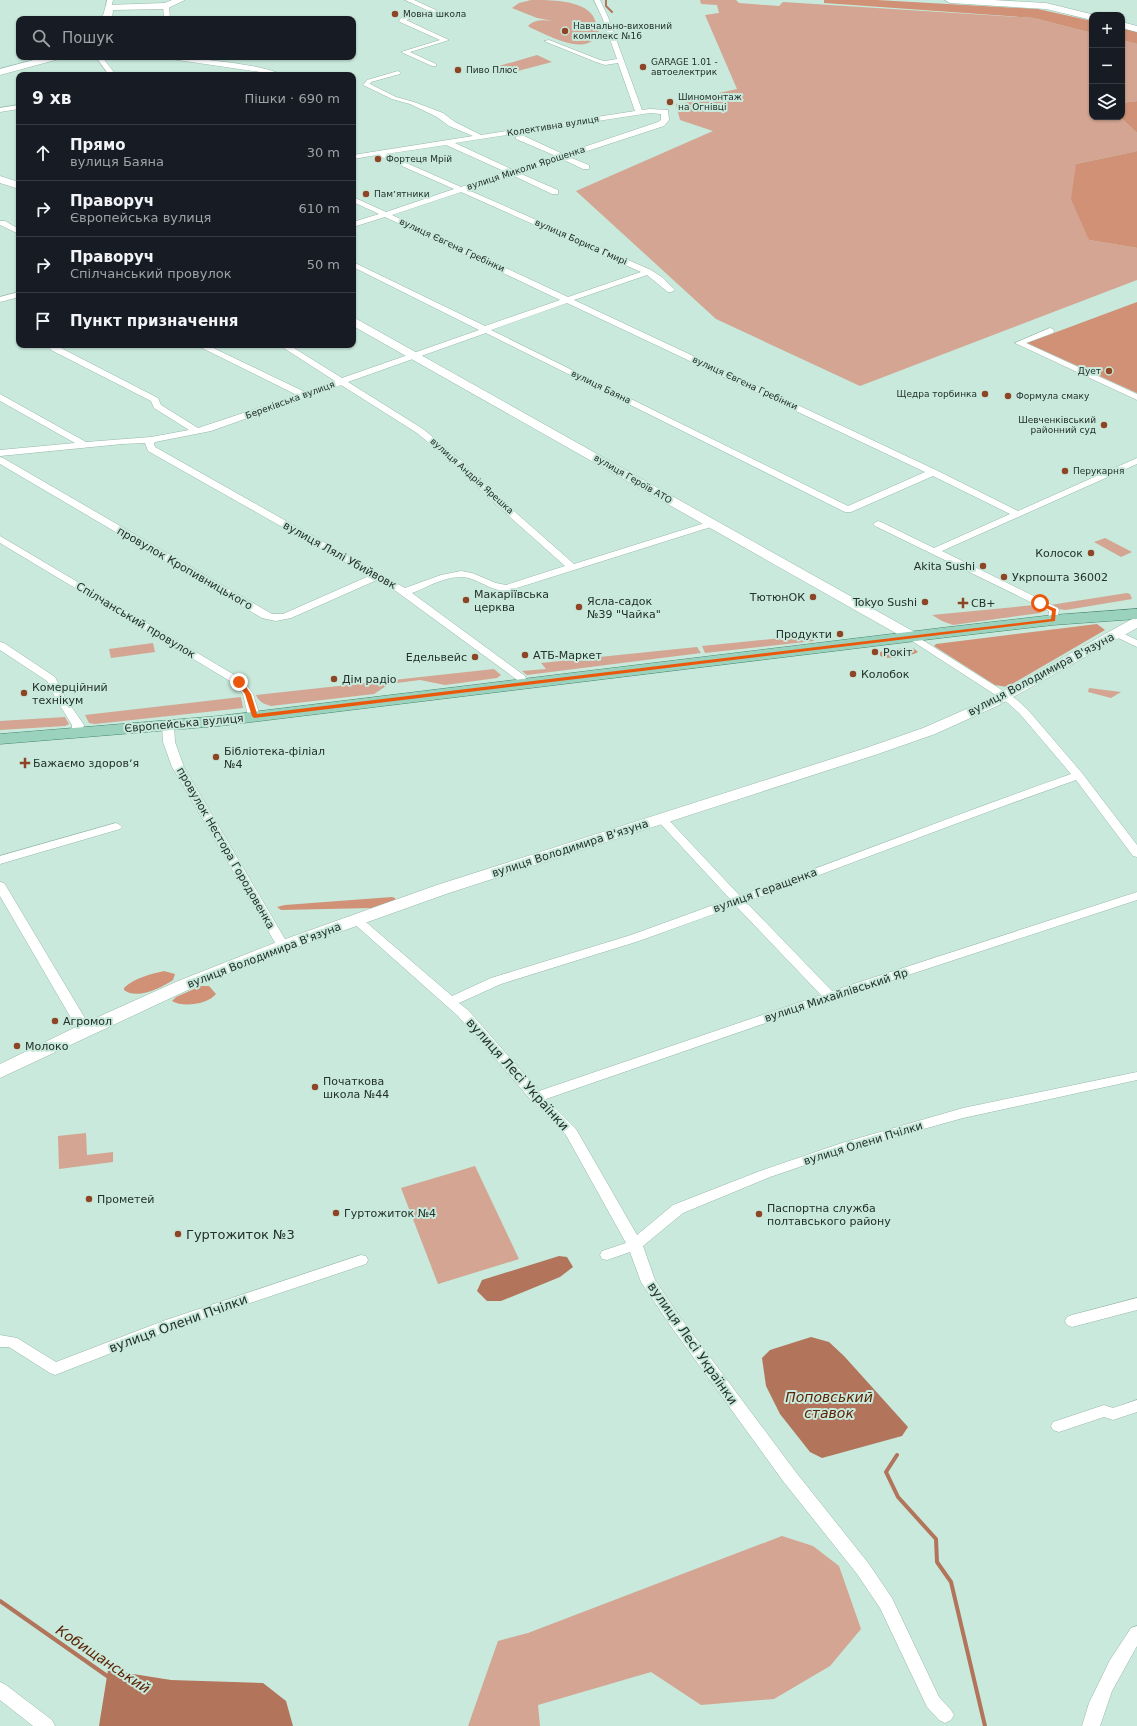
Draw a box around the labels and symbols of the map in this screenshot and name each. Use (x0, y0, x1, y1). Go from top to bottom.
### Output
marker: Мовна школа (390, 9, 400, 19)
place label: Мовна школа (403, 9, 466, 19)
place label: Навчально-виховний комплекс №16 (573, 21, 672, 41)
marker: Навчально-виховний комплекс №16 (560, 26, 570, 36)
place label: GARAGE 1.01 - автоелектрик (651, 57, 718, 77)
marker: GARAGE 1.01 - автоелектрик (638, 62, 648, 72)
marker: Пиво Плюс (453, 65, 463, 75)
place label: Пиво Плюс (466, 65, 517, 75)
place label: Шиномонтаж на Огнівці (678, 92, 742, 112)
marker: Шиномонтаж на Огнівці (665, 97, 675, 107)
street label: Колективна вулиця (506, 114, 600, 138)
street label: вулиця Миколи Ярошенка (466, 144, 586, 192)
marker: Фортеця Мрій (373, 154, 383, 164)
place label: Фортеця Мрій (386, 154, 452, 164)
marker: Памʼятники (361, 189, 371, 199)
place label: Памʼятники (374, 189, 430, 199)
street label: вулиця Євгена Гребінки (398, 216, 506, 274)
street label: вулиця Бориса Гмирі (533, 217, 629, 267)
street label: вулиця Євгена Гребінки (691, 354, 799, 412)
place label: Дует (1078, 366, 1101, 376)
marker: Дует (1104, 366, 1114, 376)
street label: вулиця Баяна (570, 368, 632, 406)
street label: Береківська вулиця (244, 379, 336, 421)
place label: Щедра торбинка (897, 389, 977, 399)
marker: Щедра торбинка (980, 389, 990, 399)
marker: Формула смаку (1003, 391, 1013, 401)
place label: Формула смаку (1016, 391, 1090, 401)
place label: Шевченківський районний суд (1018, 415, 1096, 435)
marker: Шевченківський районний суд (1099, 420, 1109, 430)
street label: вулиця Андрія Ярешка (428, 436, 516, 516)
street label: вулиця Героїв АТО (592, 453, 674, 505)
marker: Перукарня (1060, 466, 1070, 476)
place label: Перукарня (1073, 466, 1124, 476)
street label: вулиця Лялі Убийвовк (281, 519, 399, 592)
street label: провулок Кропивницького (115, 524, 255, 613)
place label: Колосок (1035, 547, 1083, 560)
marker: Колосок (1086, 548, 1096, 558)
place label: Akita Sushi (914, 560, 975, 573)
marker: Akita Sushi (978, 561, 988, 571)
place label: Укрпошта 36002 (1012, 571, 1108, 584)
marker: Укрпошта 36002 (999, 572, 1009, 582)
street label: Спілчанський провулок (74, 580, 198, 661)
place label: Макаріївська церква (474, 588, 549, 614)
place label: ТютюнОК (749, 591, 805, 604)
marker: ТютюнОК (808, 592, 818, 602)
route start (1031, 594, 1049, 612)
marker: Макаріївська церква (461, 595, 471, 605)
place label: Ясла-садок №39 "Чайка" (587, 595, 661, 621)
place label: Tokyo Sushi (852, 596, 917, 609)
marker: Tokyo Sushi (920, 597, 930, 607)
place label: СВ+ (971, 597, 995, 610)
marker: СВ+ (958, 598, 968, 608)
marker: Ясла-садок №39 "Чайка" (574, 602, 584, 612)
place label: Продукти (776, 628, 832, 641)
marker: Продукти (835, 629, 845, 639)
street label: вулиця Володимира В'язуна (966, 630, 1117, 719)
place label: Рокіт (883, 646, 913, 659)
marker: Рокіт (870, 647, 880, 657)
place label: АТБ-Маркет (533, 649, 602, 662)
marker: АТБ-Маркет (520, 650, 530, 660)
place label: Едельвейс (406, 651, 467, 664)
marker: Едельвейс (470, 652, 480, 662)
place label: Колобок (861, 668, 910, 681)
marker: Колобок (848, 669, 858, 679)
route end (230, 673, 248, 691)
place label: Дім радіо (342, 673, 397, 686)
marker: Дім радіо (329, 674, 339, 684)
place label: Комерційний технікум (32, 681, 108, 707)
marker: Комерційний технікум (19, 688, 29, 698)
street label: Європейська вулиця (124, 712, 244, 735)
place label: Бібліотека-філіал №4 (224, 745, 325, 771)
marker: Бібліотека-філіал №4 (211, 752, 221, 762)
place label: Бажаємо здоровʼя (33, 757, 139, 770)
marker: Бажаємо здоровʼя (20, 758, 30, 768)
street label: провулок Нестора Городовенка (174, 765, 277, 931)
street label: вулиця Володимира В'язуна (490, 817, 650, 880)
street label: вулиця Геращенка (711, 866, 819, 915)
street label: вулиця Володимира В'язуна (185, 920, 343, 991)
street label: вулиця Михайлівський Яр (763, 966, 909, 1025)
place label: Агромол (63, 1015, 112, 1028)
street label: вулиця Лесі Українки (463, 1015, 572, 1134)
marker: Агромол (50, 1016, 60, 1026)
place label: Молоко (25, 1040, 69, 1053)
marker: Молоко (12, 1041, 22, 1051)
place label: Початкова школа №44 (323, 1075, 389, 1101)
marker: Початкова школа №44 (310, 1082, 320, 1092)
street label: вулиця Олени Пчілки (802, 1119, 924, 1168)
place label: Прометей (97, 1193, 154, 1206)
marker: Прометей (84, 1194, 94, 1204)
place label: Паспортна служба полтавського району (767, 1202, 891, 1228)
place label: Гуртожиток №4 (344, 1207, 436, 1220)
marker: Гуртожиток №4 (331, 1208, 341, 1218)
marker: Паспортна служба полтавського району (754, 1209, 764, 1219)
place label: Гуртожиток №3 (186, 1227, 295, 1242)
marker: Гуртожиток №3 (173, 1229, 183, 1239)
street label: вулиця Лесі Українки (645, 1279, 741, 1407)
street label: вулиця Олени Пчілки (107, 1291, 249, 1356)
water label: Поповський ставок (785, 1389, 873, 1421)
water label: Кобищанський (53, 1622, 153, 1696)

